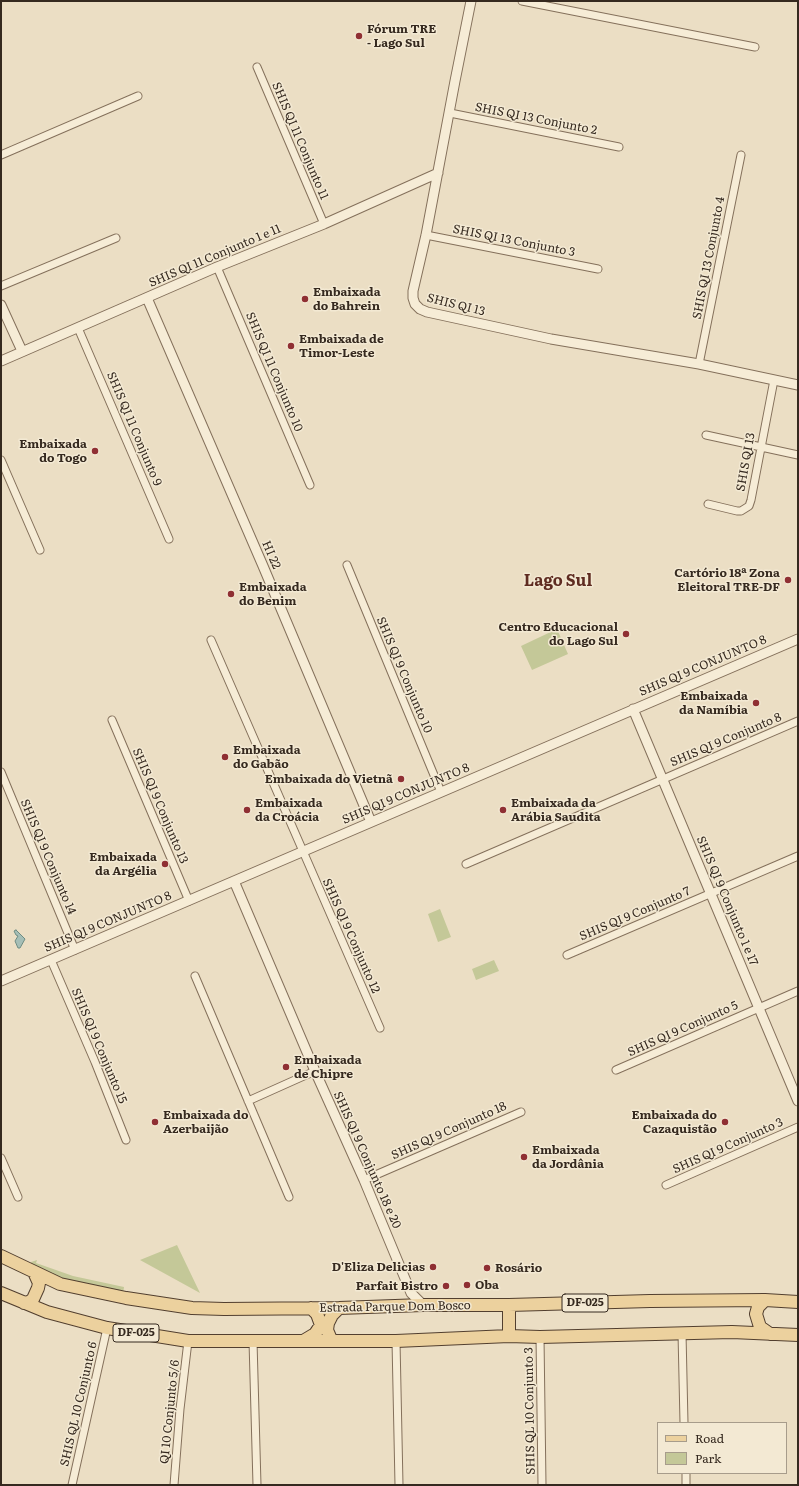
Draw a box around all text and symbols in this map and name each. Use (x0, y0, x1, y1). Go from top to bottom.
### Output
place label: Fórum TRE - Lago Sul (367, 22, 436, 50)
marker: Fórum TRE - Lago Sul (354, 31, 364, 41)
street label: SHIS QI 11 Conjunto 11 (269, 80, 331, 202)
street label: SHIS QI 13 Conjunto 2 (474, 100, 598, 138)
street label: SHIS QI 13 Conjunto 4 (690, 195, 728, 321)
street label: SHIS QI 11 Conjunto 1 e 11 (147, 222, 283, 290)
street label: SHIS QI 13 Conjunto 3 (452, 222, 576, 260)
place label: Embaixada do Bahrein (313, 285, 381, 313)
street label: SHIS QI 13 (425, 291, 487, 319)
marker: Embaixada do Bahrein (300, 294, 310, 304)
street label: SHIS QI 11 Conjunto 10 (242, 310, 306, 434)
place label: Embaixada de Timor-Leste (299, 332, 384, 360)
marker: Embaixada de Timor-Leste (286, 341, 296, 351)
street label: SHIS QI 11 Conjunto 9 (103, 370, 165, 488)
street label: SHIS QI 13 (734, 431, 758, 493)
place label: Embaixada do Togo (19, 437, 87, 465)
marker: Embaixada do Togo (90, 446, 100, 456)
street label: HI 22 (259, 539, 283, 571)
place label: Cartório 18ª Zona Eleitoral TRE-DF (674, 566, 780, 594)
district label: Lago Sul (524, 571, 592, 591)
marker: Cartório 18ª Zona Eleitoral TRE-DF (783, 575, 793, 585)
place label: Embaixada do Benim (239, 580, 307, 608)
marker: Embaixada do Benim (226, 589, 236, 599)
street label: SHIS QI 9 Conjunto 10 (373, 615, 435, 735)
place label: Centro Educacional do Lago Sul (499, 620, 618, 648)
marker: Centro Educacional do Lago Sul (621, 629, 631, 639)
street label: SHIS QI 9 CONJUNTO 8 (637, 633, 769, 699)
place label: Embaixada da Namíbia (679, 689, 748, 717)
marker: Embaixada da Namíbia (751, 698, 761, 708)
street label: SHIS QI 9 Conjunto 8 (668, 710, 784, 770)
place label: Embaixada do Gabão (233, 743, 301, 771)
street label: SHIS QI 9 Conjunto 13 (129, 746, 191, 866)
marker: Embaixada do Gabão (220, 752, 230, 762)
street label: SHIS QI 9 CONJUNTO 8 (340, 761, 472, 827)
place label: Embaixada do Vietnã (265, 772, 393, 786)
marker: Embaixada do Vietnã (396, 774, 406, 784)
place label: Embaixada da Croácia (255, 796, 323, 824)
place label: Embaixada da Arábia Saudita (511, 796, 601, 824)
street label: SHIS QI 9 Conjunto 14 (17, 797, 79, 917)
marker: Embaixada da Croácia (242, 805, 252, 815)
marker: Embaixada da Arábia Saudita (498, 805, 508, 815)
street label: SHIS QI 9 Conjunto 1 e 17 (693, 834, 761, 968)
place label: Embaixada da Argélia (89, 850, 157, 878)
marker: Embaixada da Argélia (160, 859, 170, 869)
street label: SHIS QI 9 Conjunto 12 (319, 876, 383, 996)
street label: SHIS QI 9 Conjunto 7 (577, 884, 693, 944)
street label: SHIS QI 9 CONJUNTO 8 (42, 889, 174, 955)
street label: SHIS QI 9 Conjunto 15 (68, 986, 130, 1106)
street label: SHIS QI 9 Conjunto 5 (626, 998, 740, 1060)
place label: Embaixada de Chipre (294, 1053, 362, 1081)
marker: Embaixada de Chipre (281, 1062, 291, 1072)
street label: SHIS QI 9 Conjunto 18 e 20 (330, 1089, 404, 1231)
street label: SHIS QI 9 Conjunto 18 (389, 1099, 509, 1163)
place label: Embaixada do Azerbaijão (163, 1108, 248, 1136)
place label: Embaixada do Cazaquistão (632, 1108, 717, 1136)
street label: SHIS QI 9 Conjunto 3 (671, 1115, 785, 1177)
marker: Embaixada do Azerbaijão (150, 1117, 160, 1127)
marker: Embaixada do Cazaquistão (720, 1117, 730, 1127)
place label: Embaixada da Jordânia (532, 1143, 604, 1171)
marker: Embaixada da Jordânia (519, 1152, 529, 1162)
place label: D'Eliza Delicias (332, 1260, 425, 1274)
place label: Rosário (495, 1261, 542, 1275)
marker: D'Eliza Delicias (428, 1262, 438, 1272)
marker: Rosário (482, 1263, 492, 1273)
place label: Oba (475, 1278, 499, 1292)
place label: Parfait Bistro (356, 1279, 438, 1293)
marker: Oba (462, 1280, 472, 1290)
marker: Parfait Bistro (441, 1281, 451, 1291)
road number: DF-025 (562, 1294, 608, 1312)
street label: Estrada Parque Dom Bosco (319, 1298, 471, 1316)
road number: DF-025 (113, 1324, 159, 1342)
street label: SHIS QL 10 Conjunto 6 (58, 1340, 100, 1468)
street label: SHIS QL 10 Conjunto 3 (522, 1347, 538, 1475)
street label: QI 10 Conjunto 5/6 (157, 1359, 183, 1465)
legend (657, 1422, 787, 1474)
text: Road (695, 1429, 724, 1447)
text: Park (695, 1449, 721, 1467)

